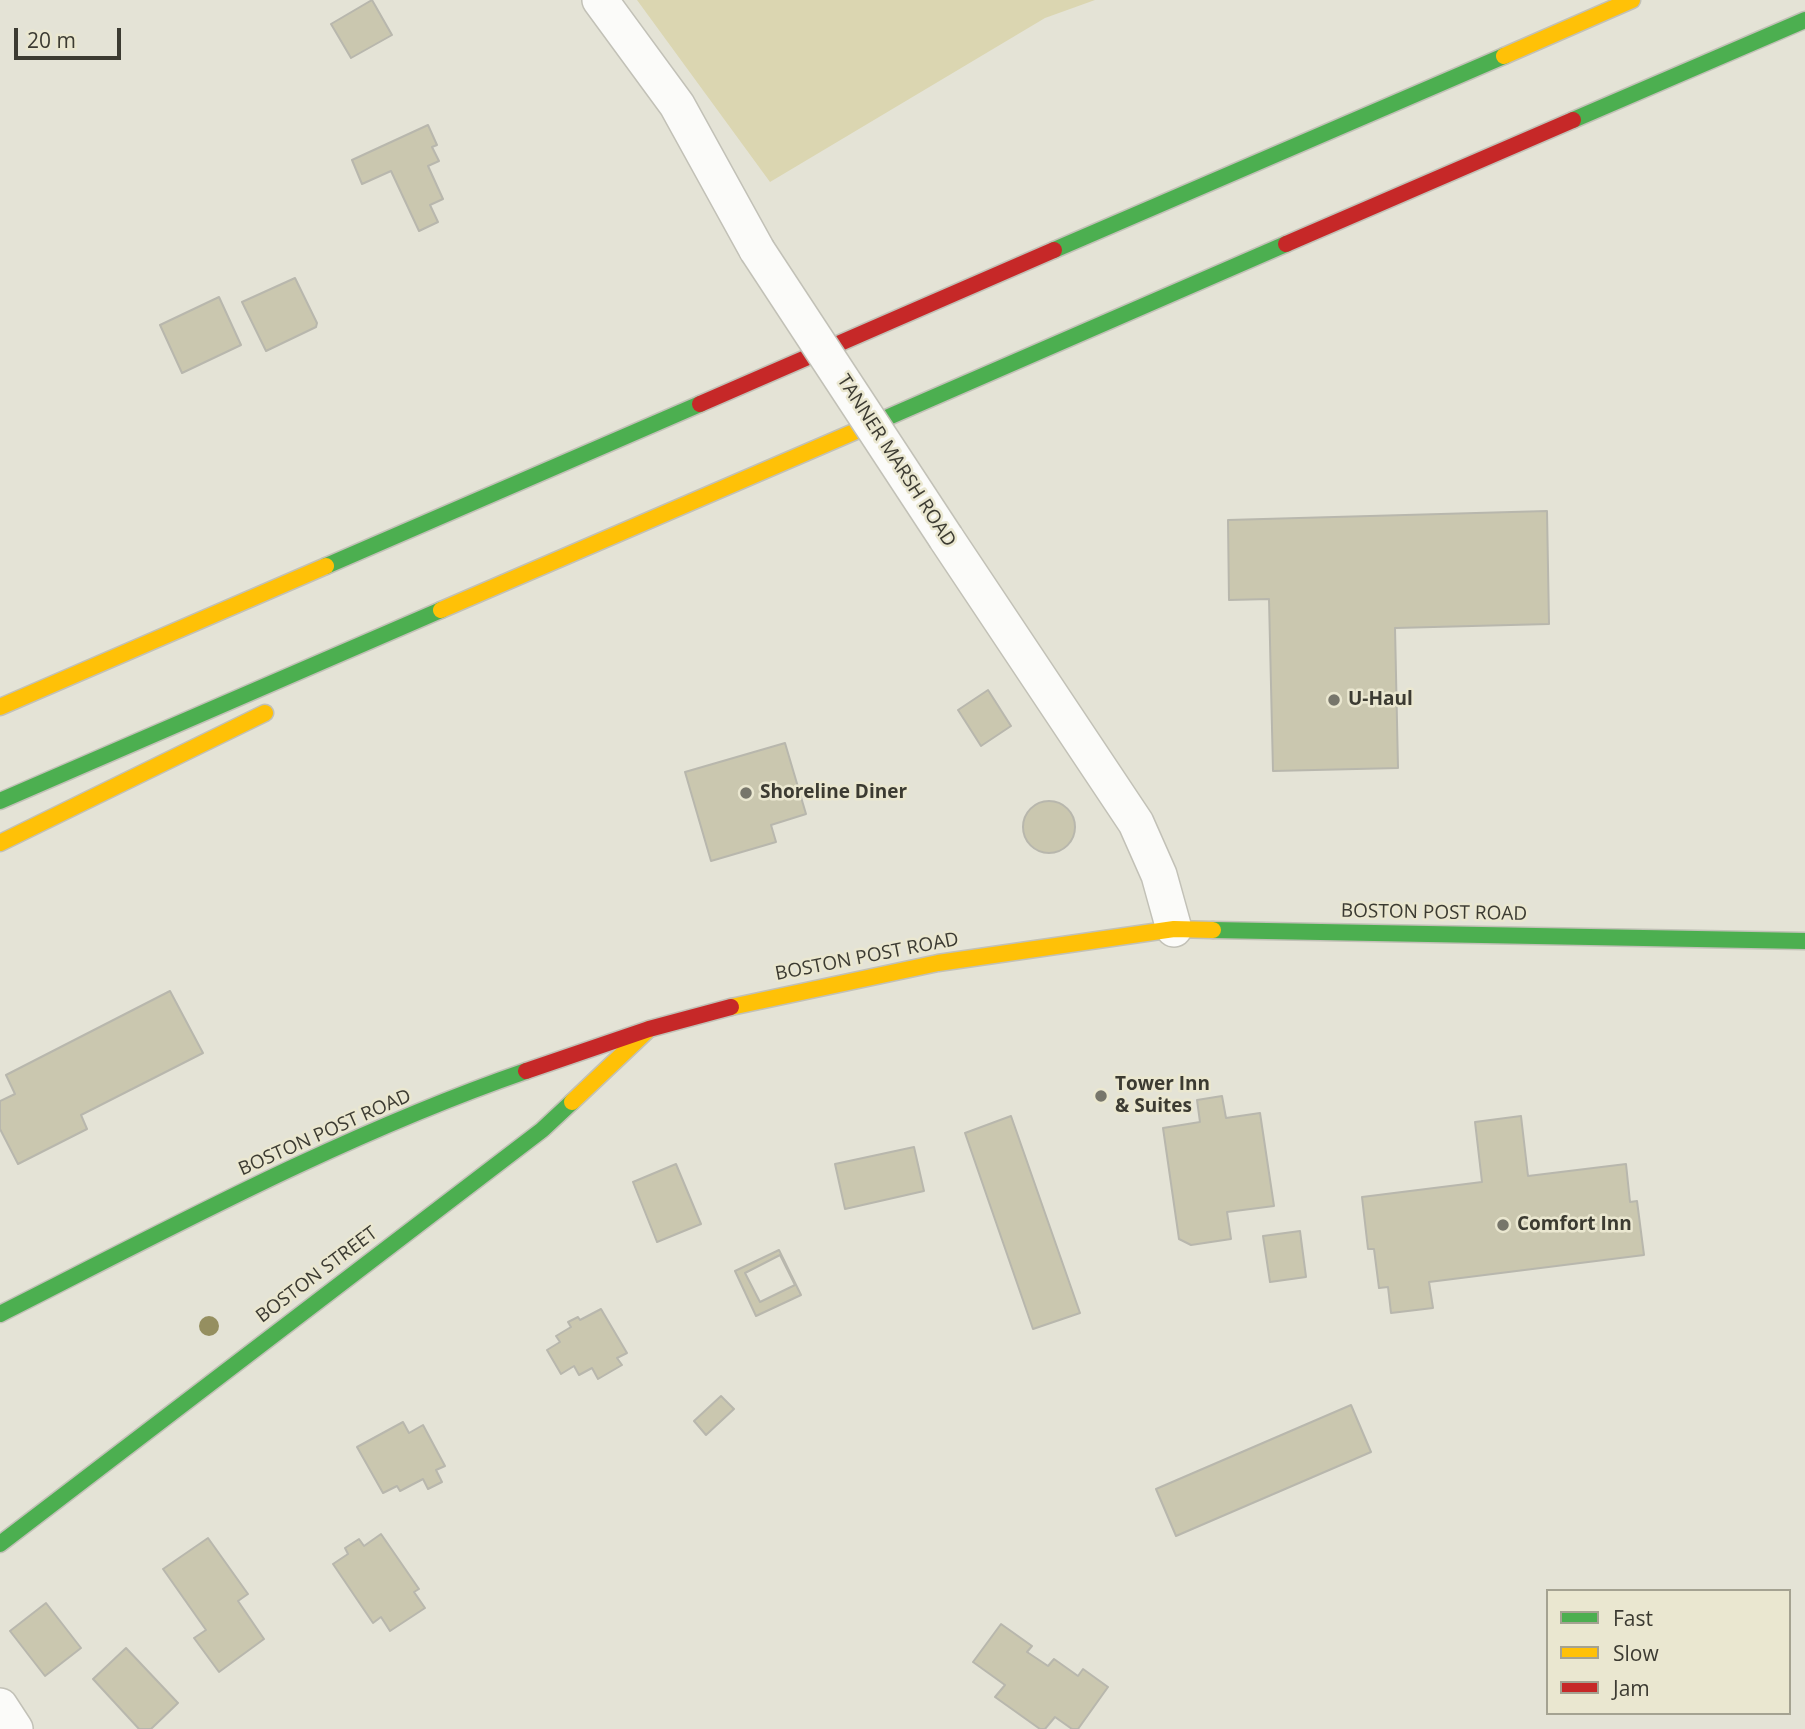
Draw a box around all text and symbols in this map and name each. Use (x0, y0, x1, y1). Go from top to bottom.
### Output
scale bar (18, 14, 124, 58)
text: 20 m (27, 26, 76, 54)
street label: TANNER MARSH ROAD (832, 371, 960, 551)
place label: U-Haul (1348, 689, 1413, 711)
marker: U-Haul (1326, 692, 1342, 708)
place label: Shoreline Diner (760, 782, 907, 804)
marker: Shoreline Diner (738, 785, 754, 801)
street label: BOSTON POST ROAD (1341, 900, 1527, 926)
street label: BOSTON POST ROAD (773, 928, 961, 986)
place label: Tower Inn & Suites (1115, 1074, 1210, 1118)
street label: BOSTON POST ROAD (235, 1085, 415, 1181)
marker: Tower Inn & Suites (1093, 1088, 1109, 1104)
place label: Comfort Inn (1517, 1214, 1632, 1236)
marker: Comfort Inn (1495, 1217, 1511, 1233)
street label: BOSTON STREET (252, 1222, 382, 1328)
legend (1546, 1589, 1791, 1715)
text: Fast (1613, 1604, 1653, 1632)
text: Slow (1613, 1639, 1659, 1667)
text: Jam (1613, 1674, 1650, 1702)

